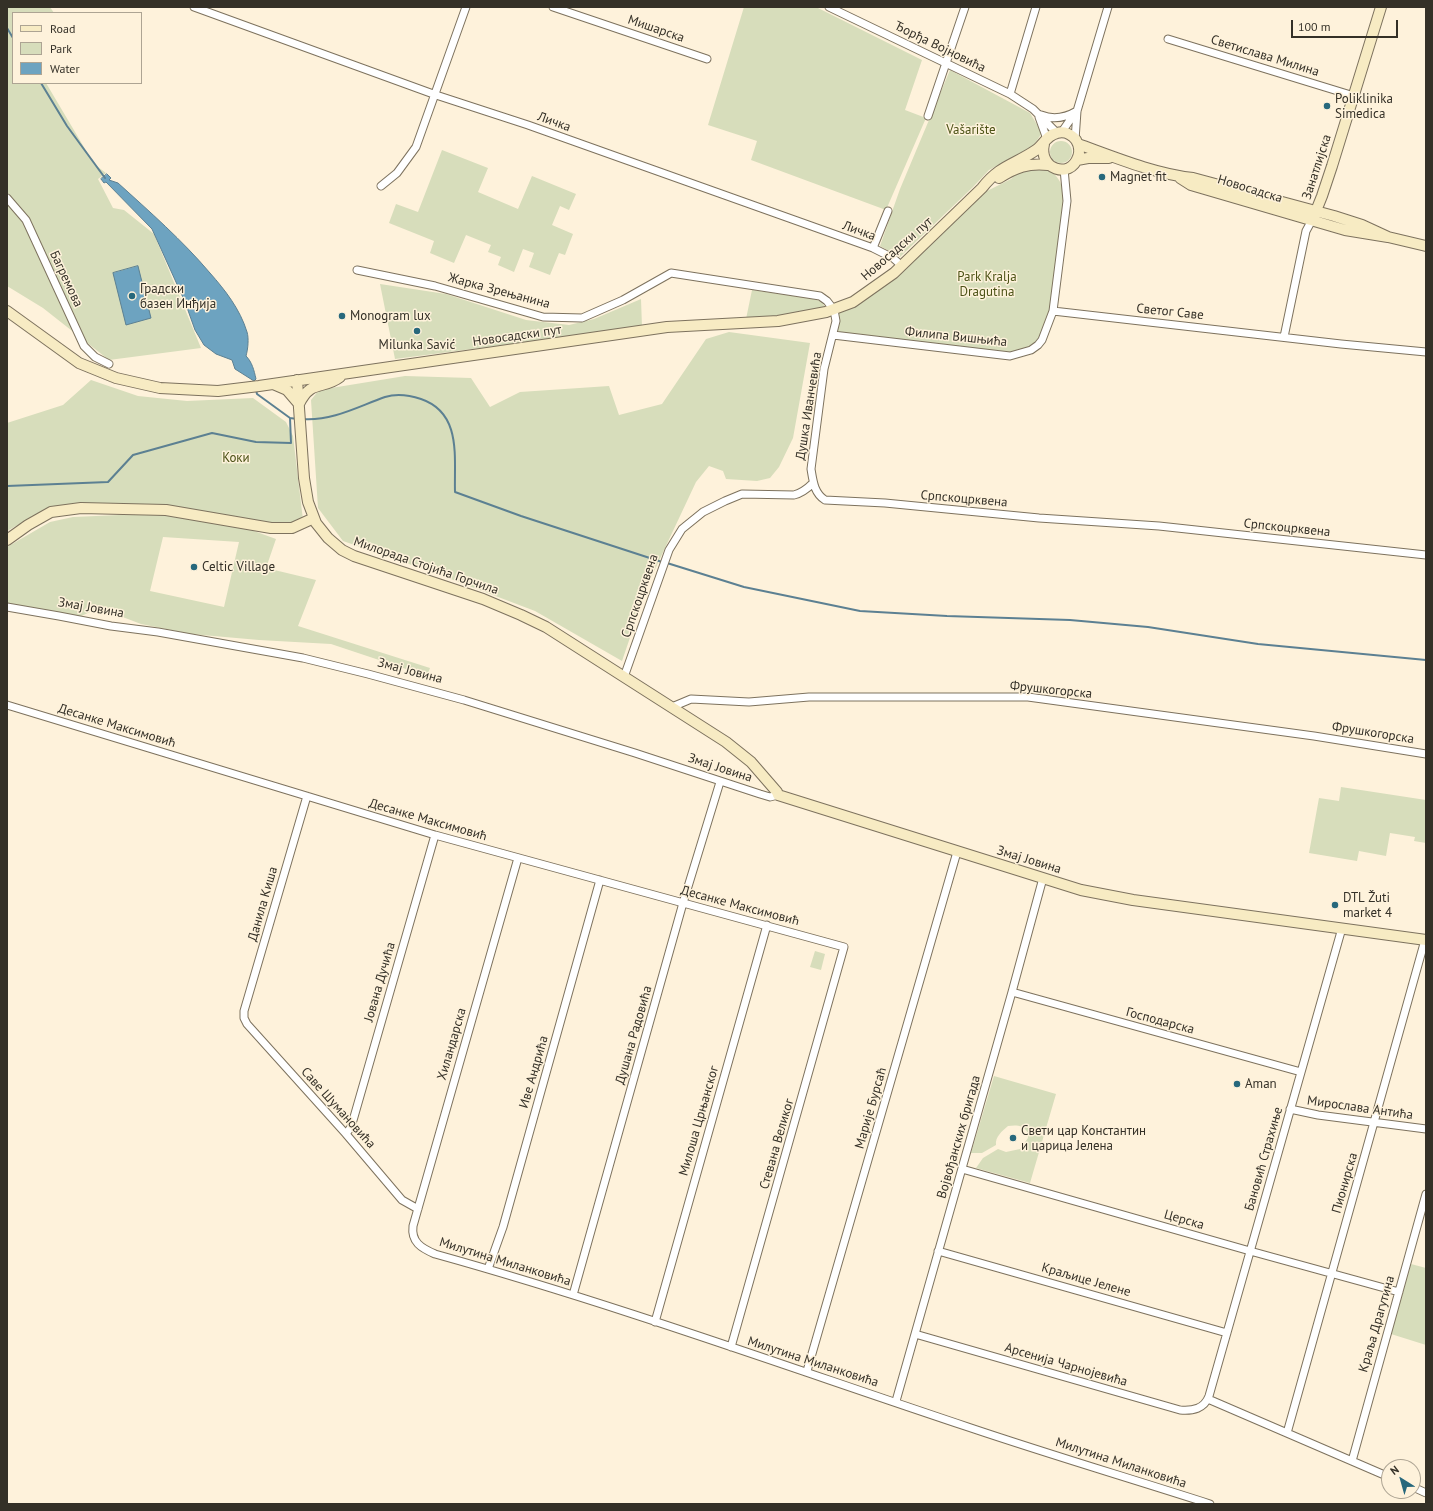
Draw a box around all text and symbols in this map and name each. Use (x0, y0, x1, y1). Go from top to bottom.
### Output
legend (12, 12, 142, 84)
street label: Мишарска (626, 12, 686, 46)
scale bar (1293, 12, 1400, 38)
street label: Ђорђа Војновића (892, 18, 988, 76)
text: 100 m (1298, 19, 1331, 34)
text: Road (50, 21, 75, 36)
street label: Светислава Милина (1209, 32, 1321, 80)
text: Park (50, 41, 72, 56)
text: Water (50, 61, 80, 76)
place label: Poliklinika Simedica (1335, 91, 1393, 122)
marker: Poliklinika Simedica (1322, 101, 1332, 111)
street label: Личка (535, 109, 573, 135)
park label: Vašarište (946, 122, 996, 138)
street label: Занатлијска (1299, 132, 1335, 202)
place label: Magnet fit (1110, 169, 1167, 185)
marker: Magnet fit (1097, 172, 1107, 182)
street label: Новосадска (1216, 172, 1284, 206)
street label: Новосадски пут (858, 214, 936, 284)
street label: Личка (840, 218, 878, 244)
street label: Багремова (46, 248, 86, 310)
park label: Park Kralja Dragutina (957, 269, 1017, 300)
street label: Жарка Зрењанина (446, 270, 552, 312)
place label: Градски базен Инђија (140, 281, 216, 312)
marker: Градски базен Инђија (127, 291, 137, 301)
street label: Светог Саве (1136, 301, 1204, 323)
place label: Monogram lux (350, 308, 431, 324)
marker: Monogram lux (337, 311, 347, 321)
street label: Новосадски пут (472, 322, 562, 350)
street label: Филипа Вишњића (904, 324, 1008, 350)
marker: Milunka Savić (412, 326, 422, 336)
place label: Milunka Savić (379, 337, 455, 353)
street label: Душка Иванчевића (793, 351, 825, 461)
park label: Коки (222, 450, 250, 466)
street label: Српскоцрквена (920, 487, 1008, 511)
street label: Српскоцрквена (1243, 516, 1331, 540)
street label: Милорада Стојића Горчила (351, 534, 501, 598)
street label: Српскоцрквена (618, 552, 662, 640)
place label: Celtic Village (202, 559, 275, 575)
marker: Celtic Village (189, 562, 199, 572)
street label: Змај Јовина (57, 595, 125, 621)
street label: Змај Јовина (376, 655, 444, 687)
street label: Фрушкогорска (1009, 678, 1093, 702)
street label: Десанке Максимовић (56, 701, 178, 751)
street label: Фрушкогорска (1331, 719, 1415, 747)
street label: Змај Јовина (686, 750, 754, 786)
street label: Десанке Максимовић (367, 796, 489, 844)
street label: Змај Јовина (995, 843, 1063, 877)
street label: Данила Киша (245, 865, 281, 943)
street label: Десанке Максимовић (679, 883, 801, 929)
place label: DTL Žuti market 4 (1343, 890, 1392, 921)
marker: DTL Žuti market 4 (1330, 900, 1340, 910)
street label: Јована Дучића (361, 940, 399, 1024)
street label: Душана Радовића (612, 984, 656, 1086)
street label: Господарска (1124, 1004, 1196, 1038)
street label: Хиландарска (434, 1006, 470, 1082)
street label: Иве Андрића (516, 1034, 552, 1110)
street label: Саве Шумановића (297, 1064, 379, 1152)
street label: Милоша Црњанског (676, 1064, 722, 1178)
street label: Марије Бурсаћ (852, 1065, 890, 1151)
street label: Војвођанских бригада (934, 1074, 984, 1200)
place label: Aman (1245, 1076, 1277, 1092)
marker: Aman (1232, 1079, 1242, 1089)
street label: Мирослава Антића (1306, 1093, 1414, 1123)
street label: Стевана Великог (757, 1097, 797, 1191)
street label: Бановић Страхиње (1242, 1105, 1286, 1213)
place label: Свети цар Константин и царица Јелена (1021, 1123, 1146, 1154)
marker: Свети цар Константин и царица Јелена (1008, 1133, 1018, 1143)
street label: Пионирска (1329, 1151, 1361, 1215)
street label: Церска (1162, 1207, 1206, 1233)
street label: Милутина Миланковића (437, 1235, 573, 1289)
street label: Краљице Јелене (1040, 1260, 1132, 1300)
street label: Краља Драгутина (1356, 1274, 1398, 1374)
street label: Милутина Миланковића (746, 1333, 880, 1391)
street label: Арсенија Чарнојевића (1003, 1340, 1129, 1390)
street label: Милутина Миланковића (1054, 1434, 1188, 1492)
north arrow (1381, 1459, 1421, 1499)
text: N (1387, 1462, 1401, 1478)

